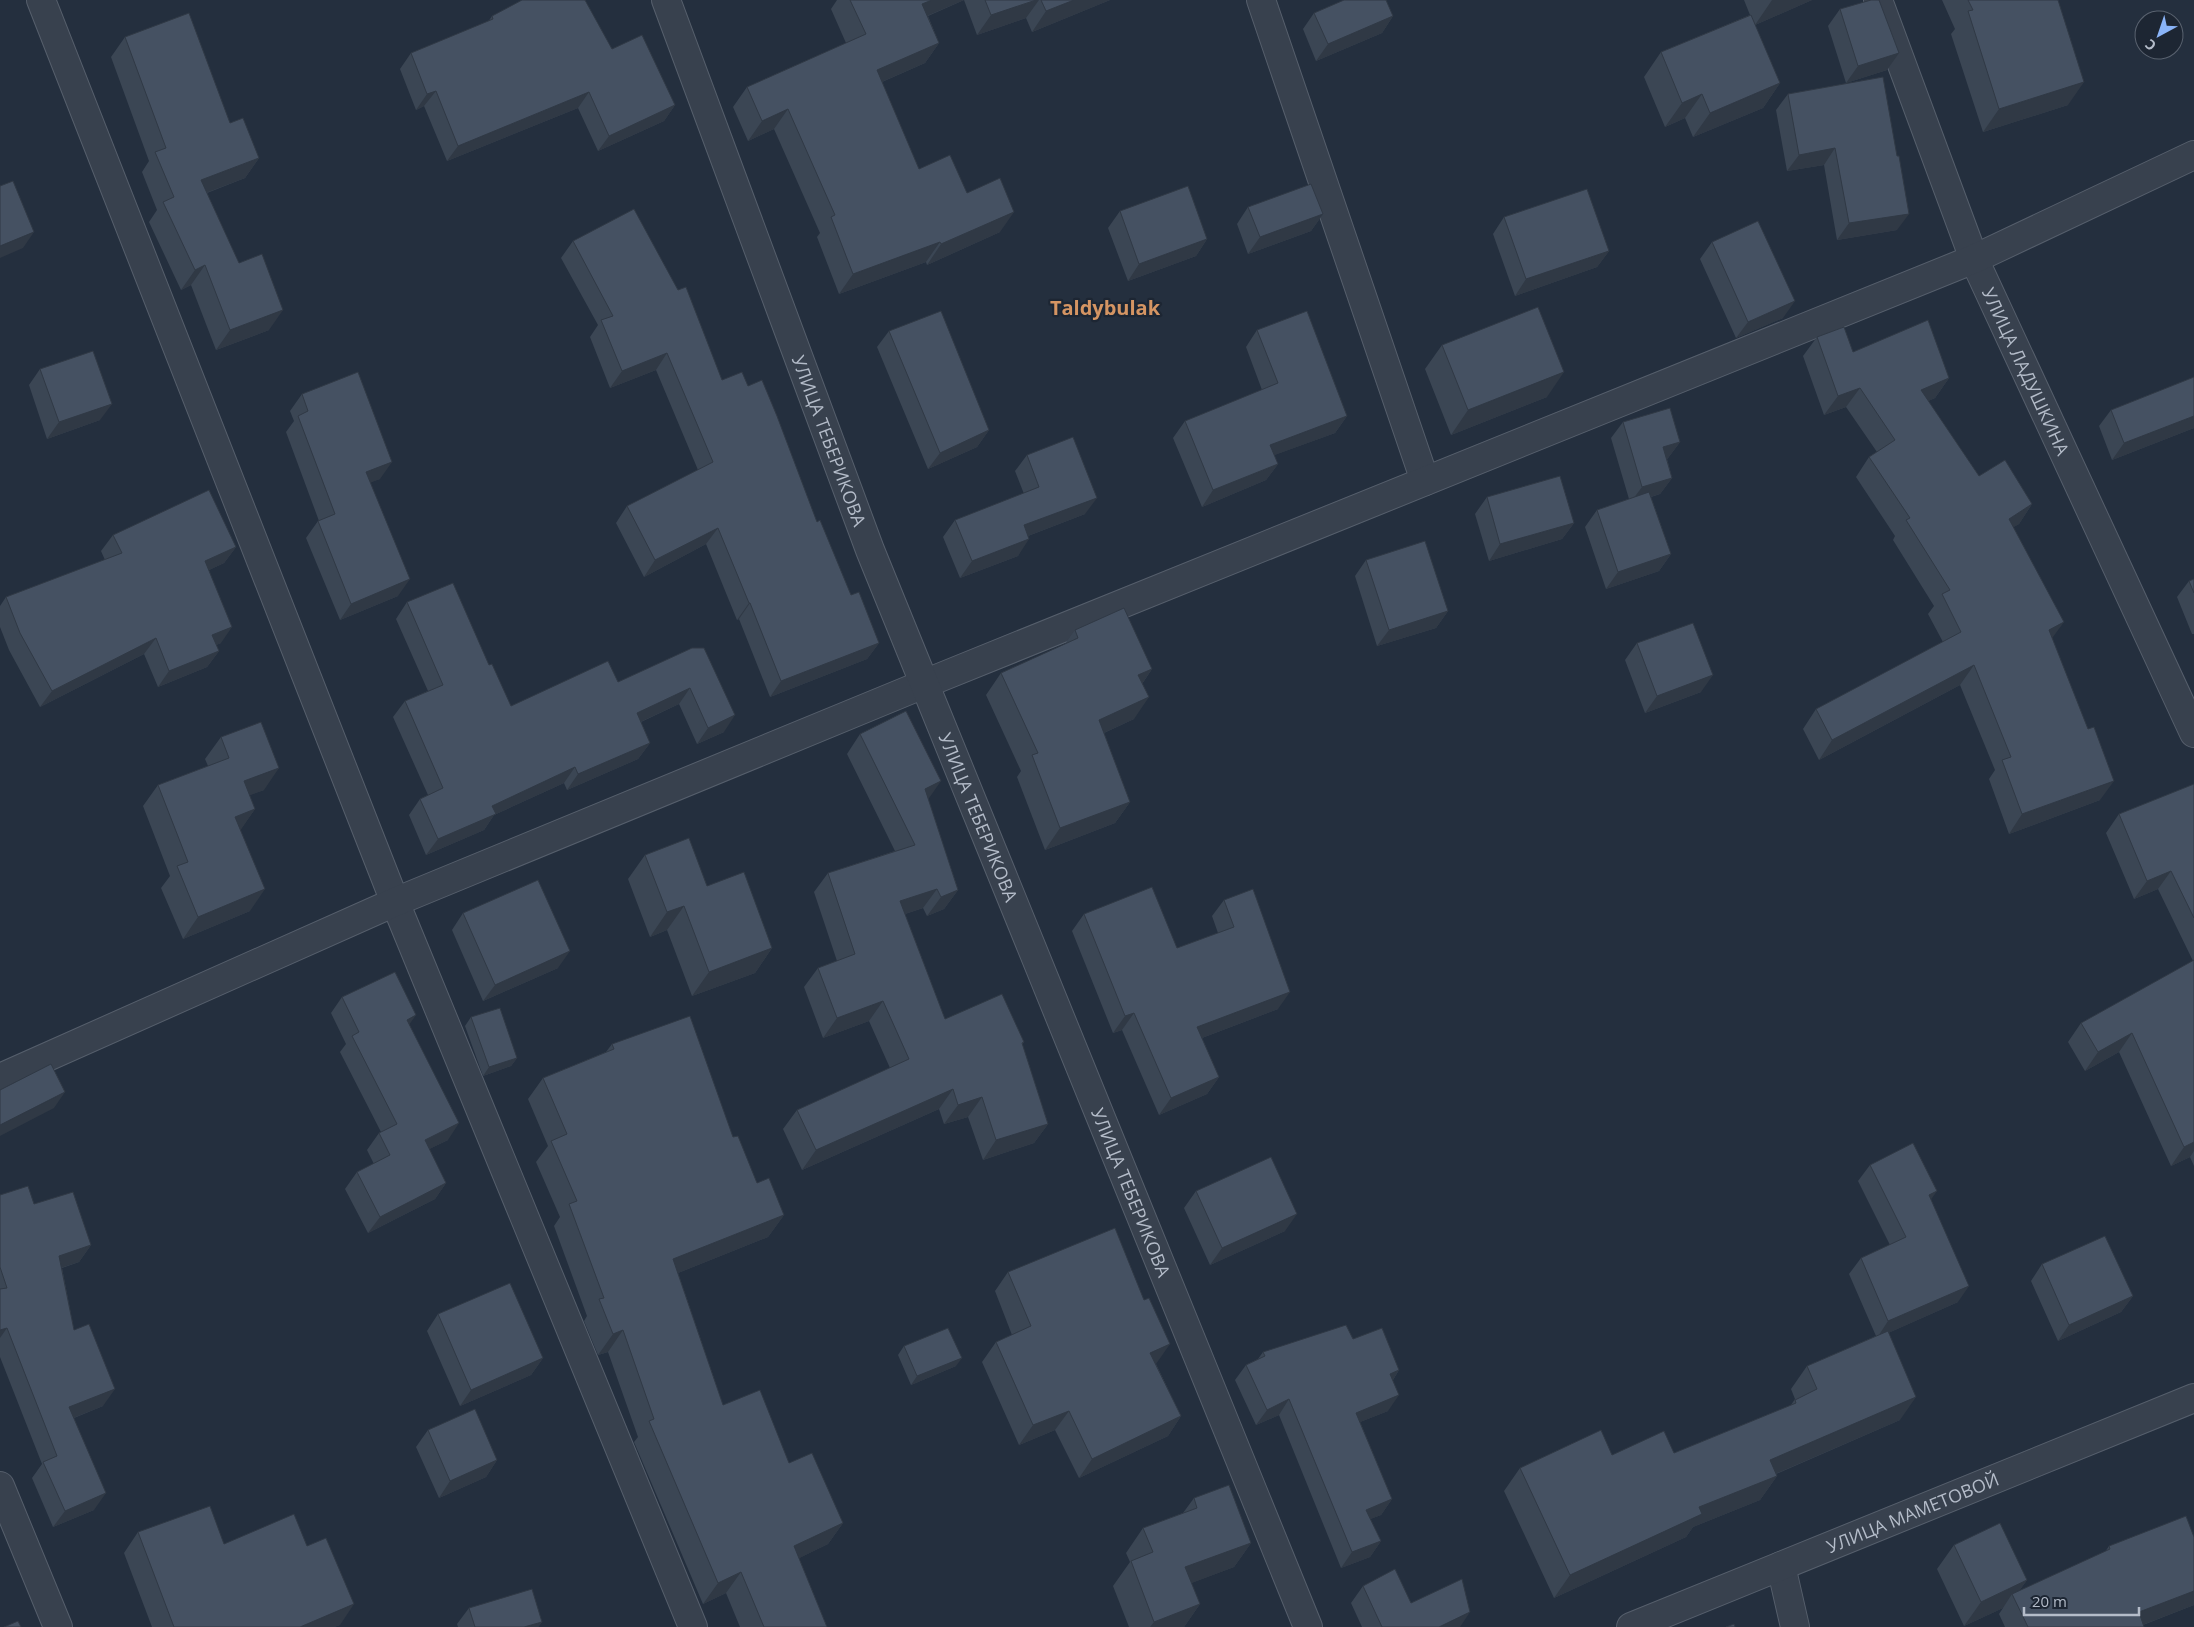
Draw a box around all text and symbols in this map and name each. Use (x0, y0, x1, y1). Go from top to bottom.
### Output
north arrow (2134, 10, 2184, 60)
text: С (2141, 35, 2160, 55)
street label: УЛИЦА ЛАДУШКИНА (1977, 284, 2076, 460)
district label: Taldybulak (1050, 294, 1161, 321)
street label: УЛИЦА ТЕБЕРИКОВА (787, 352, 872, 530)
street label: УЛИЦА ТЕБЕРИКОВА (934, 729, 1024, 906)
street label: УЛИЦА ТЕБЕРИКОВА (1086, 1104, 1177, 1281)
street label: УЛИЦА МАМЕТОВОЙ (1823, 1467, 2002, 1558)
scale bar (2024, 1584, 2139, 1616)
text: 20 m (2032, 1591, 2067, 1611)

